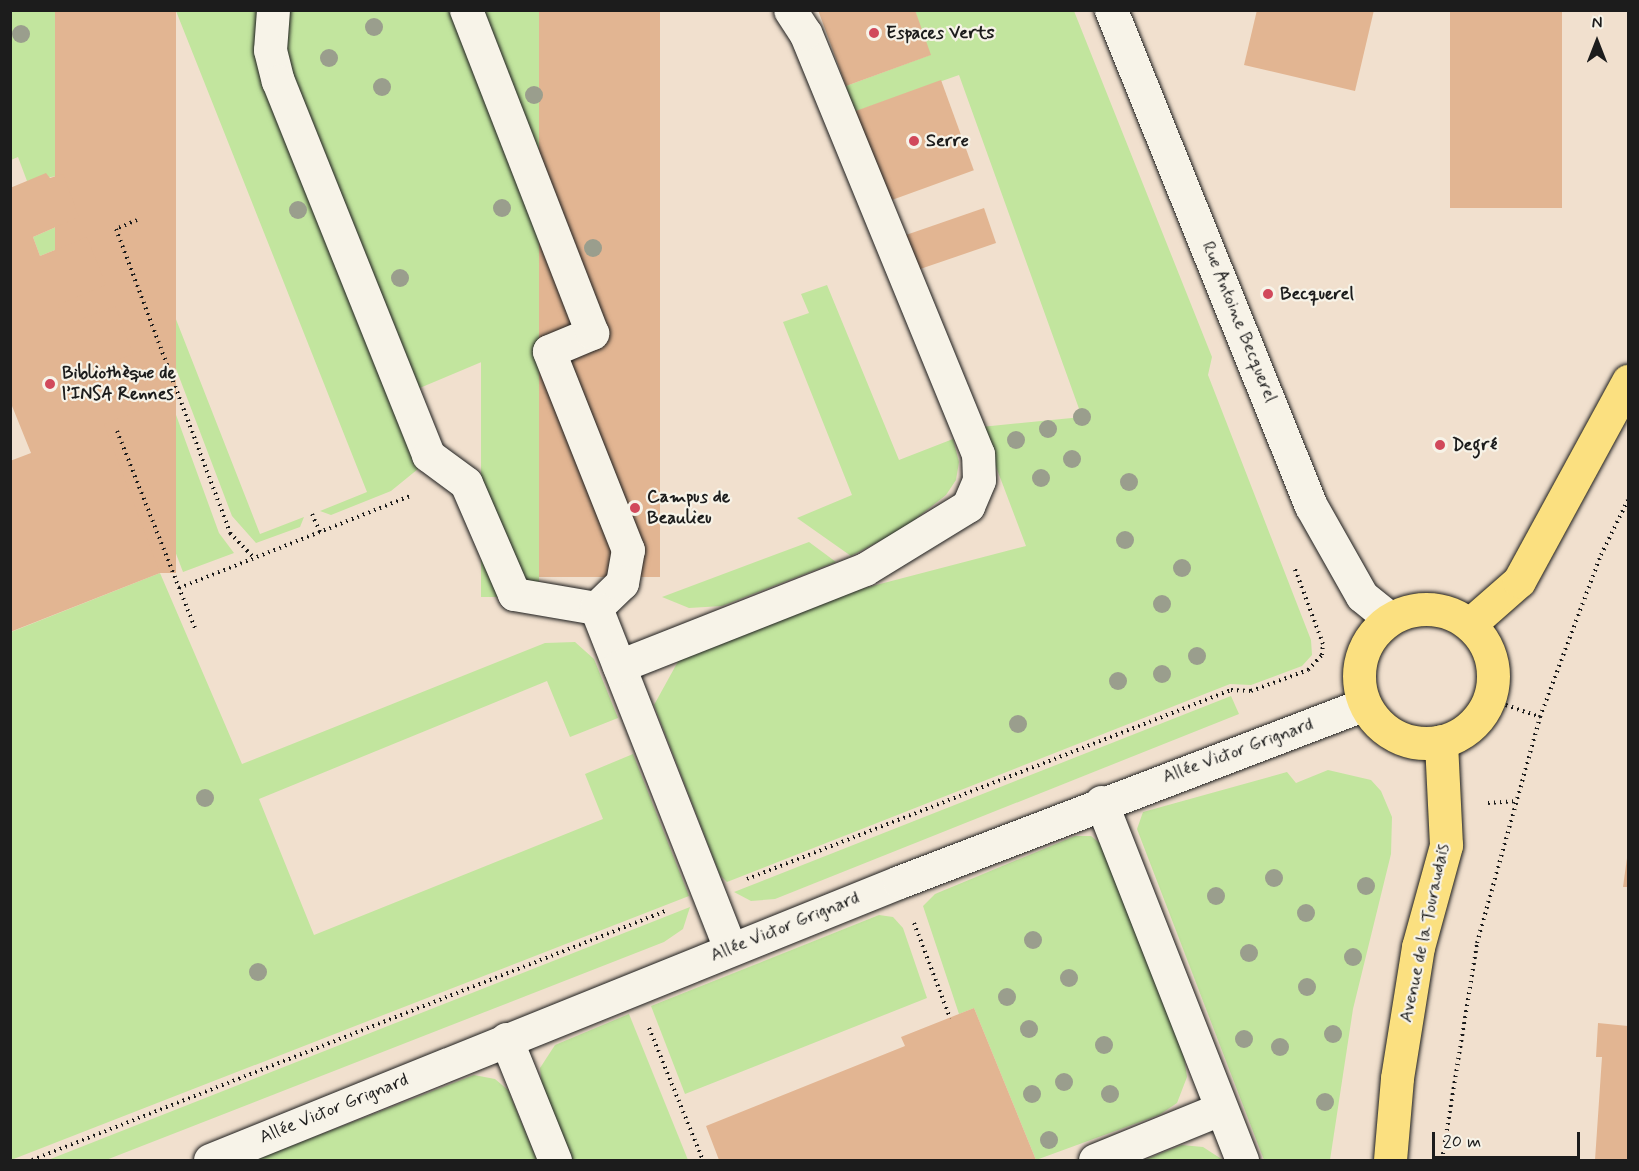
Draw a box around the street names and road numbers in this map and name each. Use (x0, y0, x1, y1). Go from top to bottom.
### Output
street label: Rue Antoine Becquerel (1197, 239, 1281, 405)
street label: Allée Victor Grignard (1160, 714, 1316, 788)
street label: Avenue de la Touraudais (1396, 842, 1454, 1024)
street label: Allée Victor Grignard (707, 887, 863, 967)
street label: Allée Victor Grignard (256, 1069, 412, 1149)

